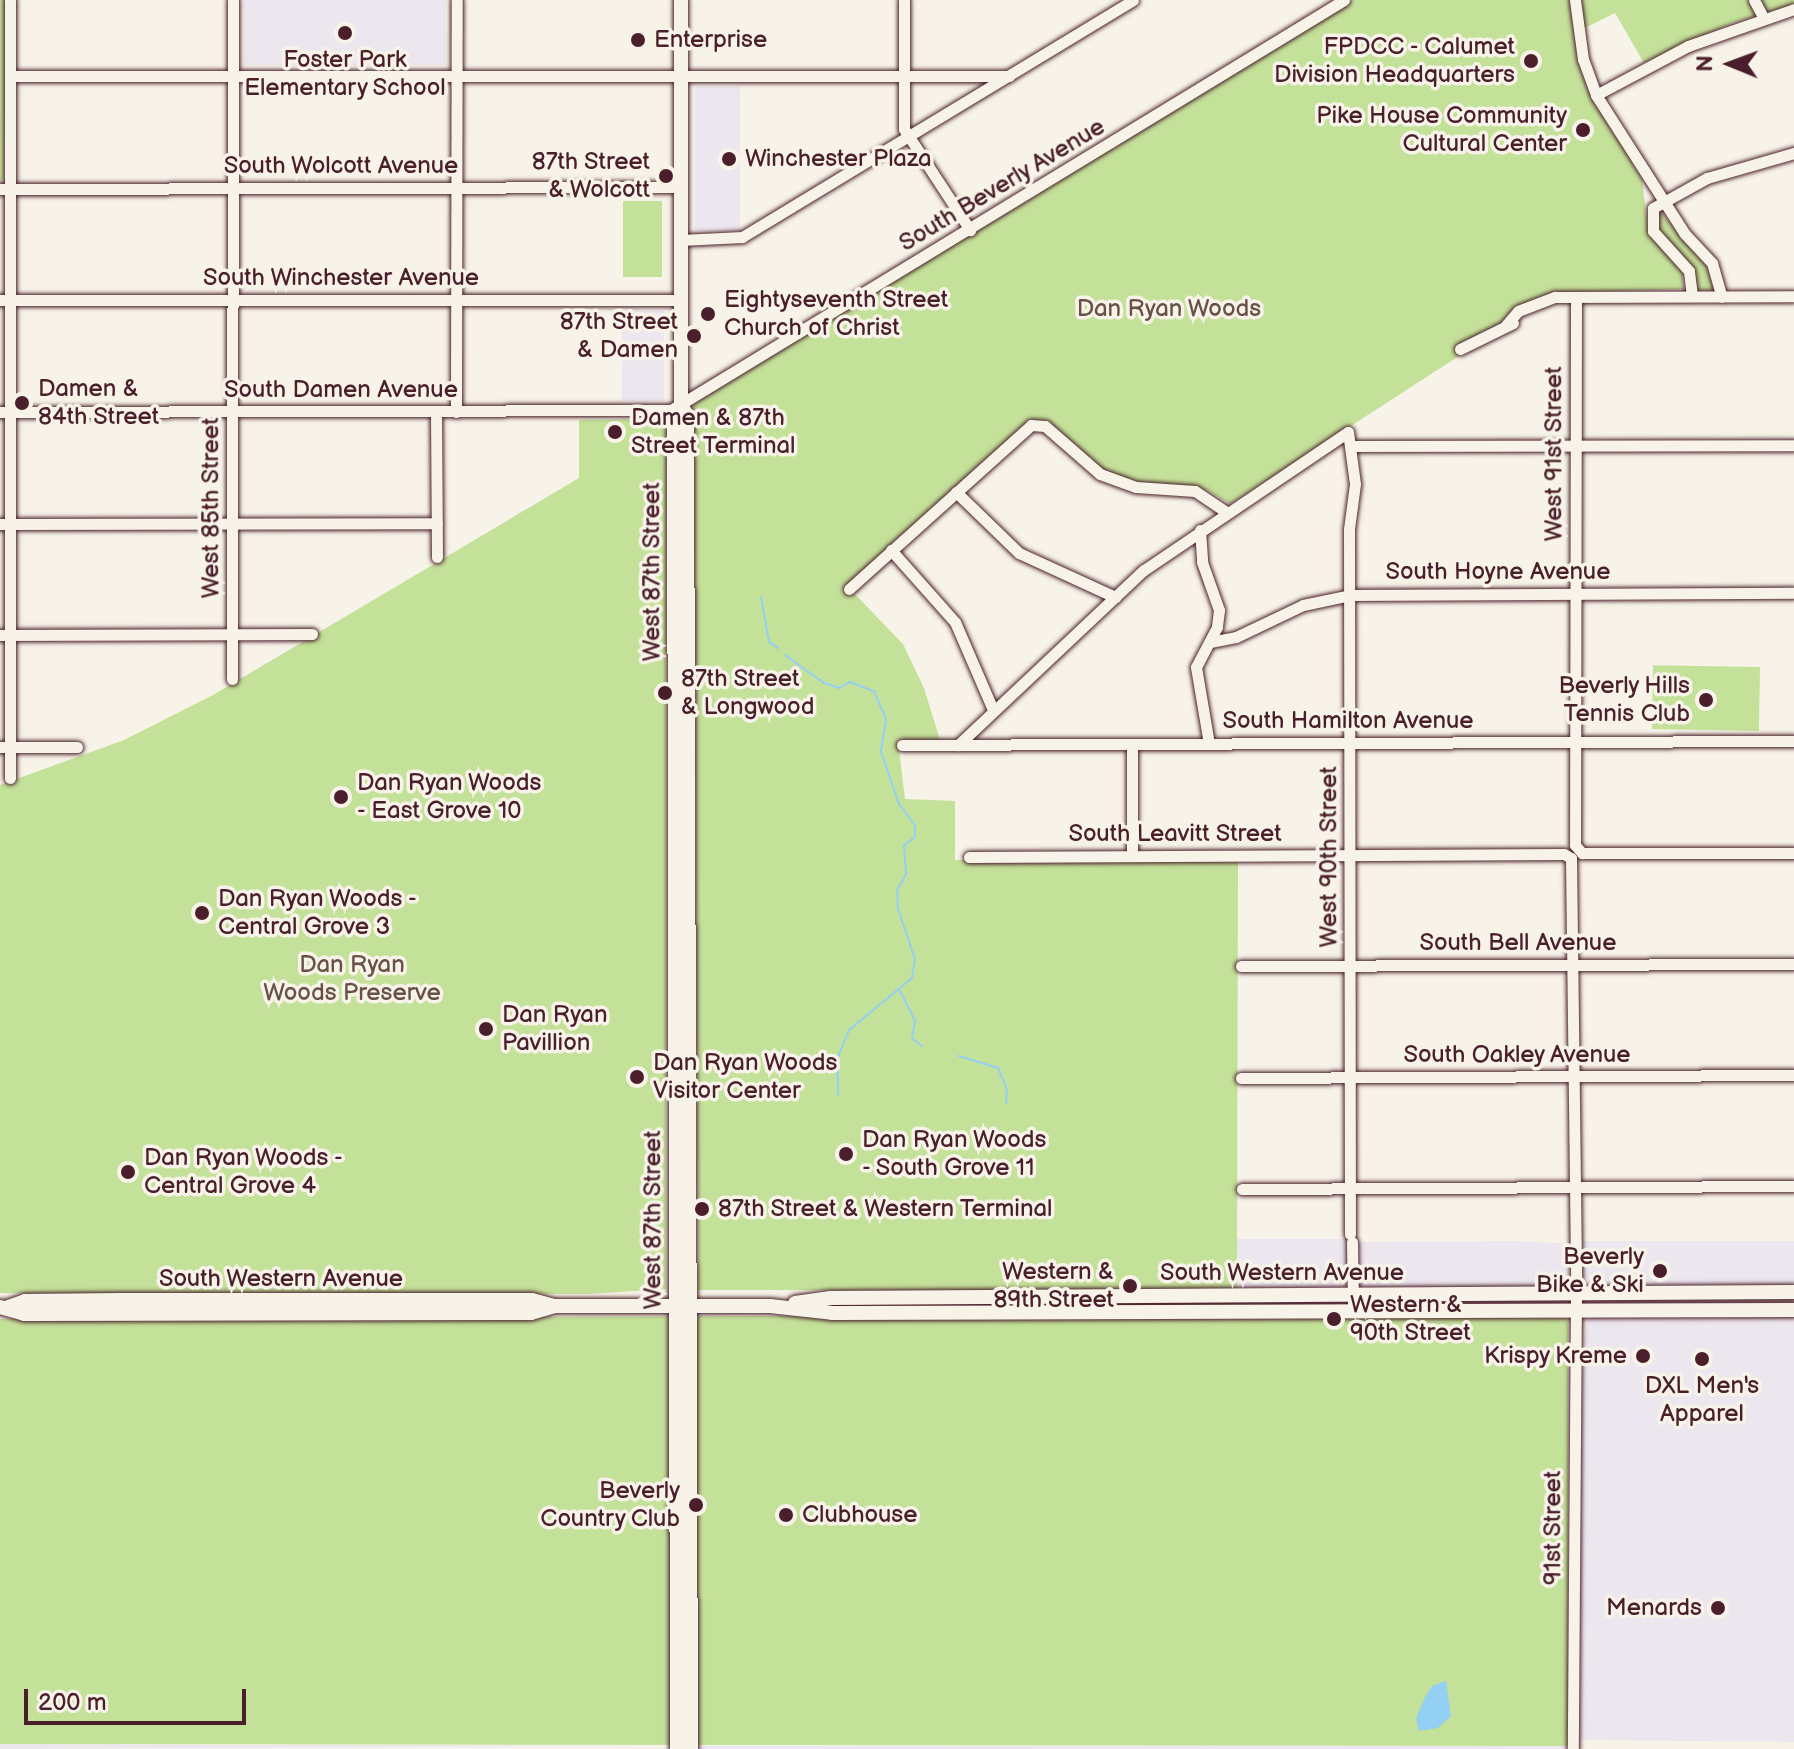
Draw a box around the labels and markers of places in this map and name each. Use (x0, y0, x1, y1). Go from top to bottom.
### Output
marker: Foster Park Elementary School (336, 24, 354, 42)
place label: Enterprise (654, 26, 767, 54)
marker: Enterprise (629, 31, 647, 49)
place label: FPDCC - Calumet Division Headquarters (1274, 33, 1515, 89)
place label: Foster Park Elementary School (243, 46, 447, 102)
marker: FPDCC - Calumet Division Headquarters (1522, 52, 1540, 70)
place label: Pike House Community Cultural Center (1316, 102, 1567, 158)
marker: Pike House Community Cultural Center (1574, 121, 1592, 139)
place label: Winchester Plaza (745, 145, 932, 173)
place label: 87th Street & Wolcott (531, 148, 650, 204)
marker: Winchester Plaza (720, 150, 738, 168)
marker: 87th Street & Wolcott (657, 167, 675, 185)
place label: Eightyseventh Street Church of Christ (724, 286, 949, 342)
marker: Eightyseventh Street Church of Christ (699, 305, 717, 323)
place label: 87th Street & Damen (559, 308, 678, 364)
marker: 87th Street & Damen (685, 327, 703, 345)
place label: Damen & 84th Street (38, 375, 160, 431)
marker: Damen & 84th Street (13, 394, 31, 412)
place label: Damen & 87th Street Terminal (631, 404, 796, 460)
marker: Damen & 87th Street Terminal (606, 423, 624, 441)
place label: 87th Street & Longwood (681, 665, 814, 721)
place label: Beverly Hills Tennis Club (1557, 672, 1690, 728)
marker: 87th Street & Longwood (656, 684, 674, 702)
marker: Beverly Hills Tennis Club (1697, 691, 1715, 709)
place label: Dan Ryan Woods - East Grove 10 (357, 769, 542, 825)
marker: Dan Ryan Woods - East Grove 10 (332, 788, 350, 806)
place label: Dan Ryan Woods - Central Grove 3 (218, 885, 419, 941)
marker: Dan Ryan Woods - Central Grove 3 (193, 904, 211, 922)
place label: Dan Ryan Pavillion (502, 1001, 607, 1057)
marker: Dan Ryan Pavillion (477, 1020, 495, 1038)
place label: Dan Ryan Woods Visitor Center (653, 1049, 838, 1105)
marker: Dan Ryan Woods Visitor Center (628, 1068, 646, 1086)
place label: Dan Ryan Woods - South Grove 11 (862, 1126, 1047, 1182)
place label: Dan Ryan Woods - Central Grove 4 (144, 1144, 345, 1200)
marker: Dan Ryan Woods - South Grove 11 (837, 1145, 855, 1163)
marker: Dan Ryan Woods - Central Grove 4 (119, 1163, 137, 1181)
place label: 87th Street & Western Terminal (718, 1195, 1055, 1223)
marker: 87th Street & Western Terminal (693, 1200, 711, 1218)
place label: Beverly Bike & Ski (1536, 1243, 1644, 1299)
place label: Western & 89th Street (993, 1258, 1114, 1314)
marker: Beverly Bike & Ski (1651, 1262, 1669, 1280)
marker: Western & 89th Street (1121, 1277, 1139, 1295)
place label: Western & 90th Street (1350, 1291, 1471, 1347)
marker: Western & 90th Street (1325, 1310, 1343, 1328)
place label: Krispy Kreme (1482, 1342, 1627, 1370)
marker: Krispy Kreme (1634, 1347, 1652, 1365)
marker: DXL Men's Apparel (1693, 1350, 1711, 1368)
place label: DXL Men's Apparel (1645, 1372, 1759, 1428)
place label: Beverly Country Club (539, 1477, 680, 1533)
marker: Beverly Country Club (687, 1496, 705, 1514)
place label: Clubhouse (802, 1501, 917, 1529)
marker: Clubhouse (777, 1506, 795, 1524)
place label: Menards (1606, 1594, 1702, 1622)
marker: Menards (1709, 1599, 1727, 1617)

